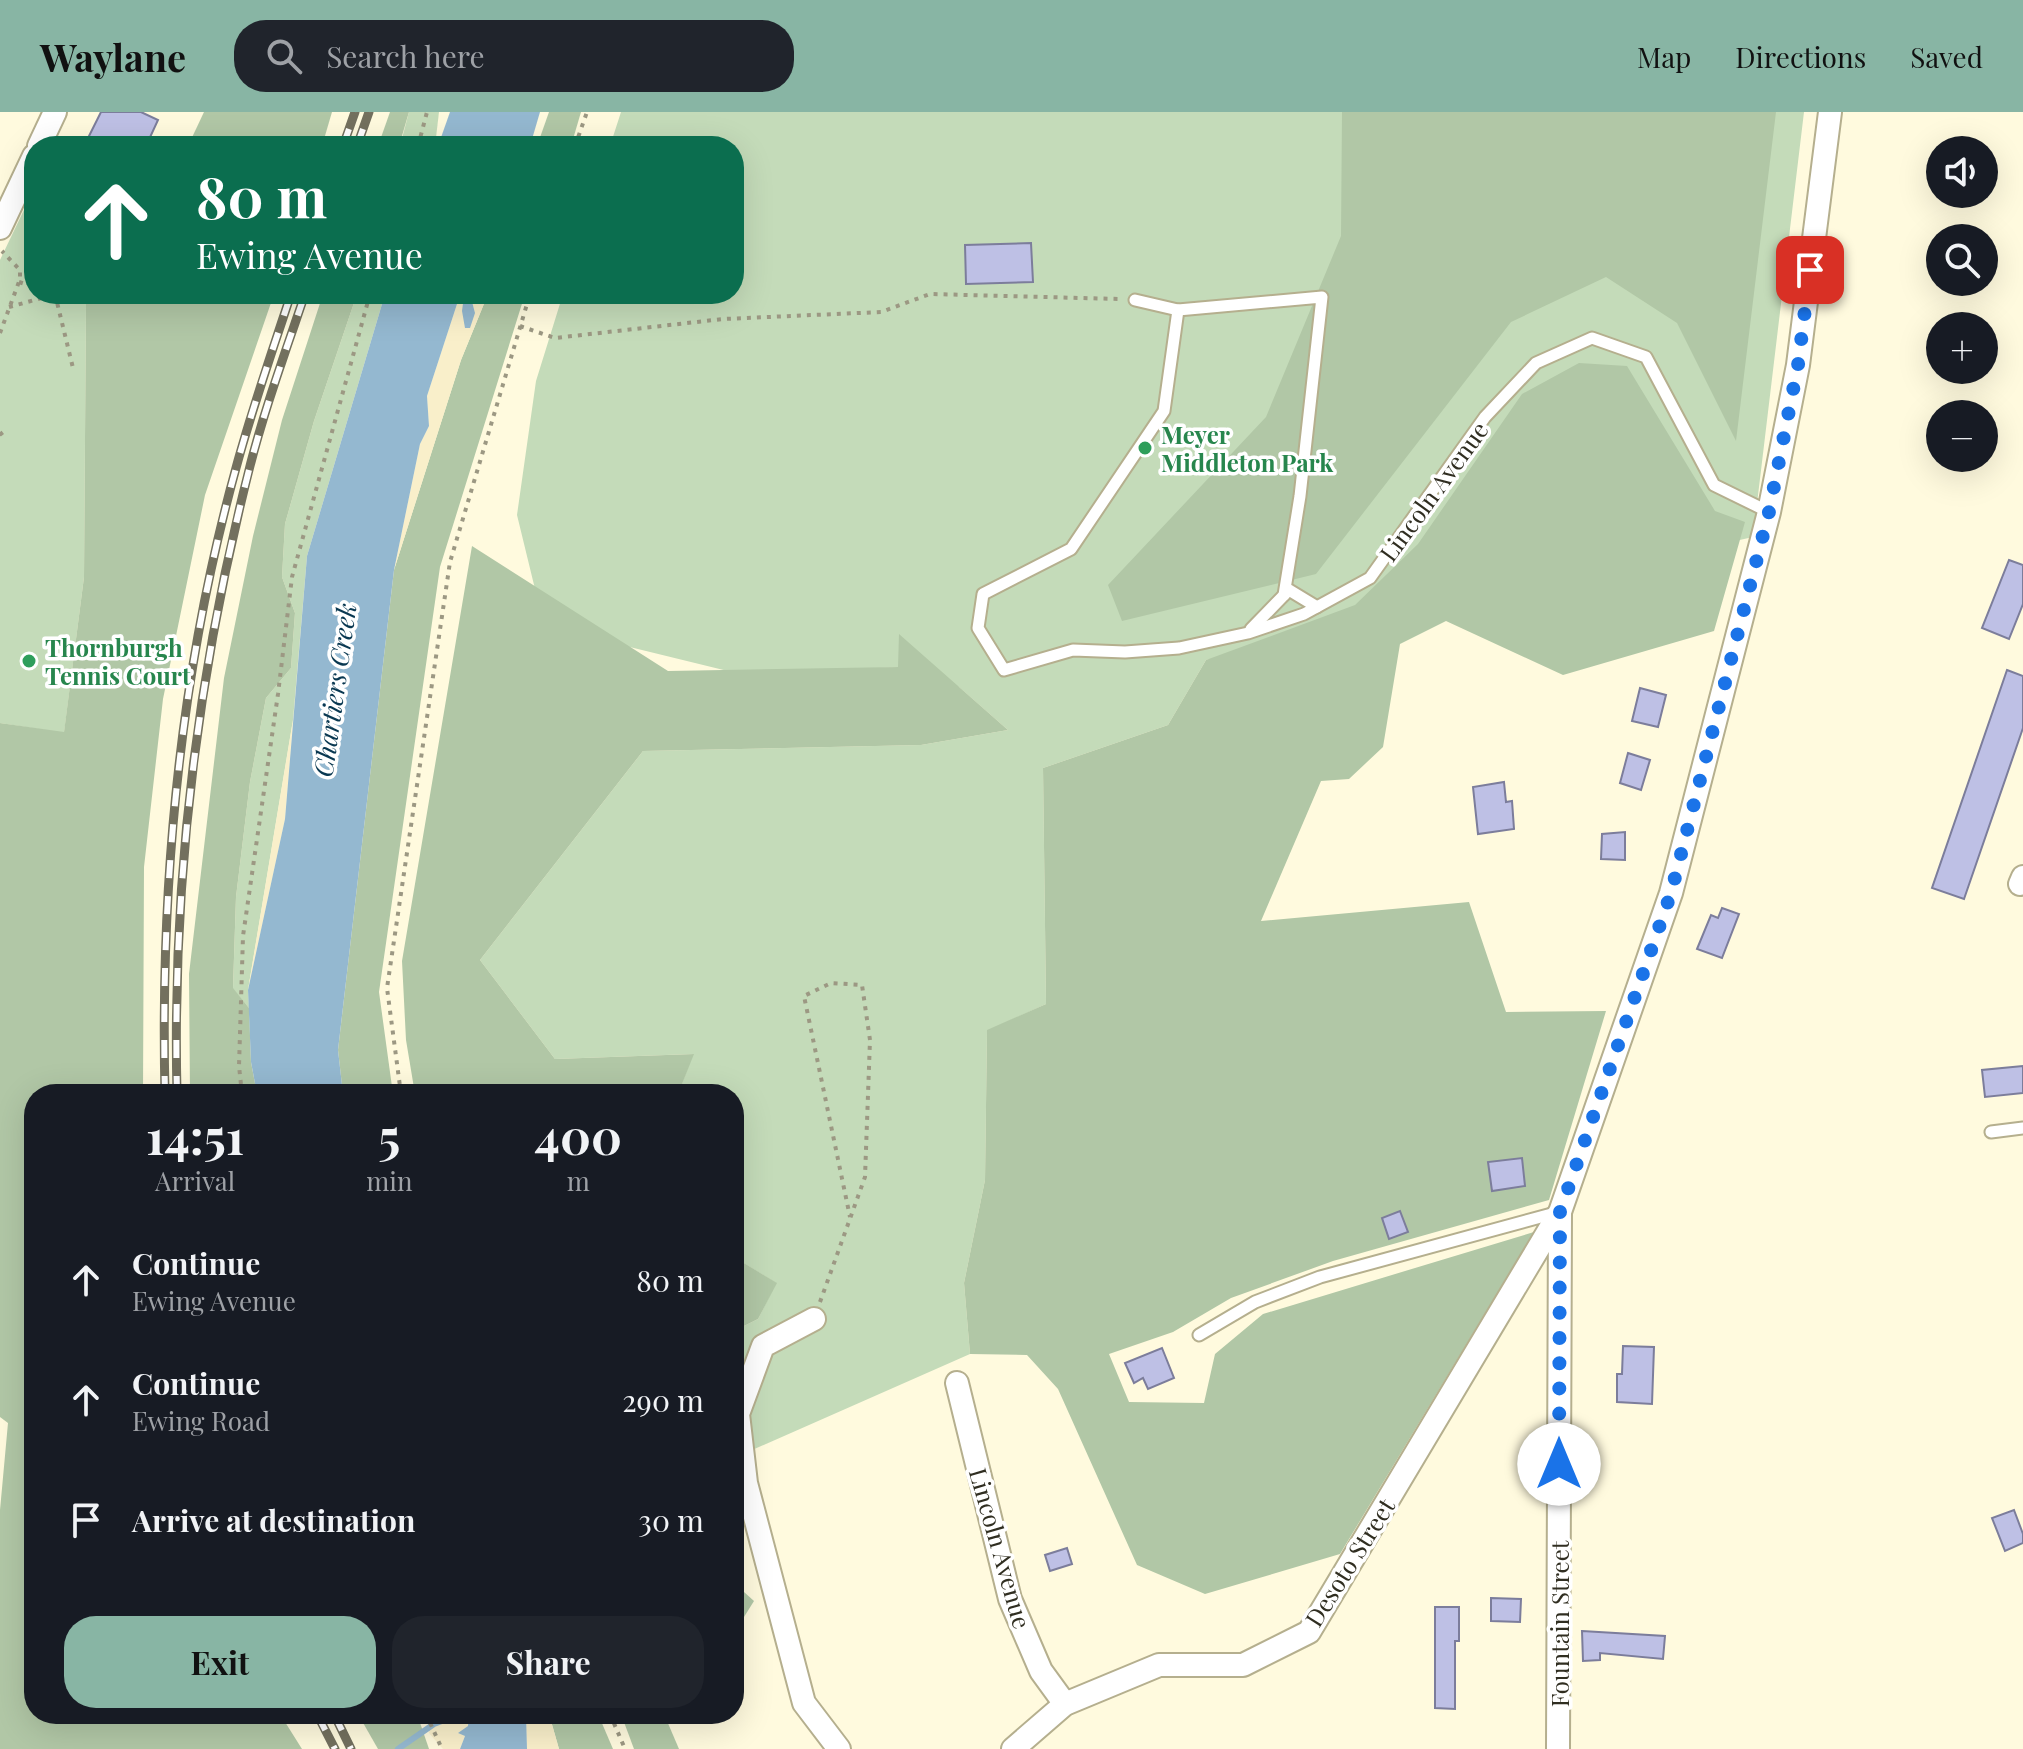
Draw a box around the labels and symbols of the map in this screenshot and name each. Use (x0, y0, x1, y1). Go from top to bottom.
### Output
pin (1776, 236, 1844, 304)
street label: Lincoln Avenue (1371, 415, 1495, 567)
place label: Meyer Middleton Park (1161, 418, 1334, 478)
marker: Meyer Middleton Park (1136, 439, 1154, 457)
water label: Chartiers Creek (304, 601, 364, 779)
place label: Thornburgh Tennis Court (45, 631, 191, 691)
marker: Thornburgh Tennis Court (20, 652, 38, 670)
position arrow (1517, 1422, 1601, 1506)
street label: Lincoln Avenue (963, 1464, 1039, 1632)
street label: Desoto Street (1297, 1491, 1401, 1632)
street label: Fountain Street (1543, 1540, 1575, 1707)

